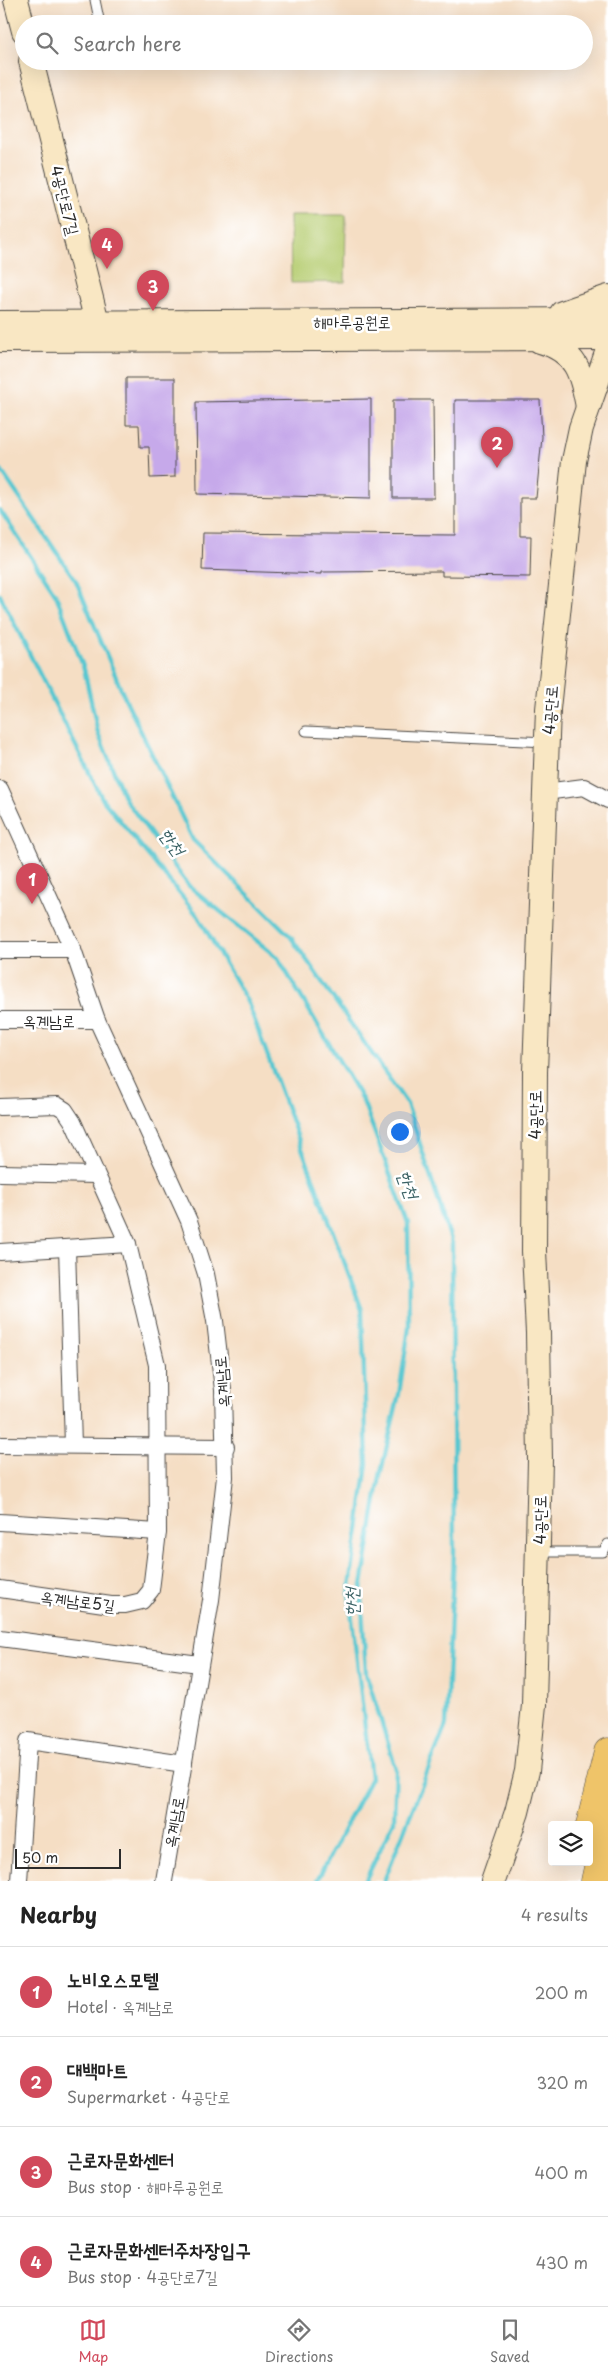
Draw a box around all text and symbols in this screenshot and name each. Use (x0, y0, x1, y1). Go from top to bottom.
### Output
search box (15, 15, 593, 70)
icon: search (33, 29, 61, 57)
text: Search here (73, 29, 182, 57)
street label: 4공단로7길 (46, 163, 86, 238)
pin: 4 (91, 228, 123, 269)
pin: 3 (137, 270, 169, 311)
street label: 해마루공원로 (313, 309, 391, 333)
pin: 2 (481, 427, 513, 468)
street label: 4공단로 (535, 685, 563, 735)
water label: 한천 (154, 821, 193, 862)
pin: 1 (16, 863, 48, 904)
street label: 옥계남로 (23, 1008, 75, 1032)
street label: 4공단로 (522, 1090, 546, 1140)
your location (387, 1119, 413, 1145)
water label: 한천 (391, 1166, 427, 1204)
street label: 옥계남로 (207, 1355, 235, 1409)
street label: 4공단로 (527, 1495, 551, 1545)
street label: 옥계남로5길 (39, 1584, 117, 1616)
water label: 한천 (337, 1586, 364, 1616)
street label: 옥계남로 (157, 1795, 189, 1849)
map controls (548, 1821, 593, 1866)
button: layers (548, 1821, 593, 1866)
scale bar (15, 1846, 121, 1869)
text: 50 m (22, 1847, 58, 1868)
text: Nearby (20, 1898, 97, 1930)
text: 4 results (521, 1902, 588, 1926)
text: 노비오스모텔 (67, 1965, 159, 1993)
text: 1 (32, 1980, 40, 2004)
text: 200 m (535, 1980, 588, 2004)
text: Hotel · 옥계남로 (67, 1994, 174, 2018)
text: 대백마트 (67, 2055, 128, 2083)
text: 2 (30, 2070, 42, 2094)
text: 320 m (537, 2070, 588, 2094)
text: Supermarket · 4공단로 (67, 2084, 230, 2108)
text: 근로자문화센터 (67, 2145, 174, 2173)
text: 3 (31, 2160, 41, 2184)
text: 400 m (535, 2160, 588, 2184)
text: Bus stop · 해마루공원로 (67, 2174, 224, 2198)
text: 근로자문화센터주차장입구 (67, 2235, 250, 2263)
text: 4 (31, 2250, 41, 2274)
text: 430 m (536, 2250, 588, 2274)
text: Bus stop · 4공단로7길 (67, 2264, 218, 2288)
tab: Map (78, 2316, 108, 2367)
tab: Directions (265, 2316, 333, 2367)
tab: Saved (490, 2316, 530, 2367)

